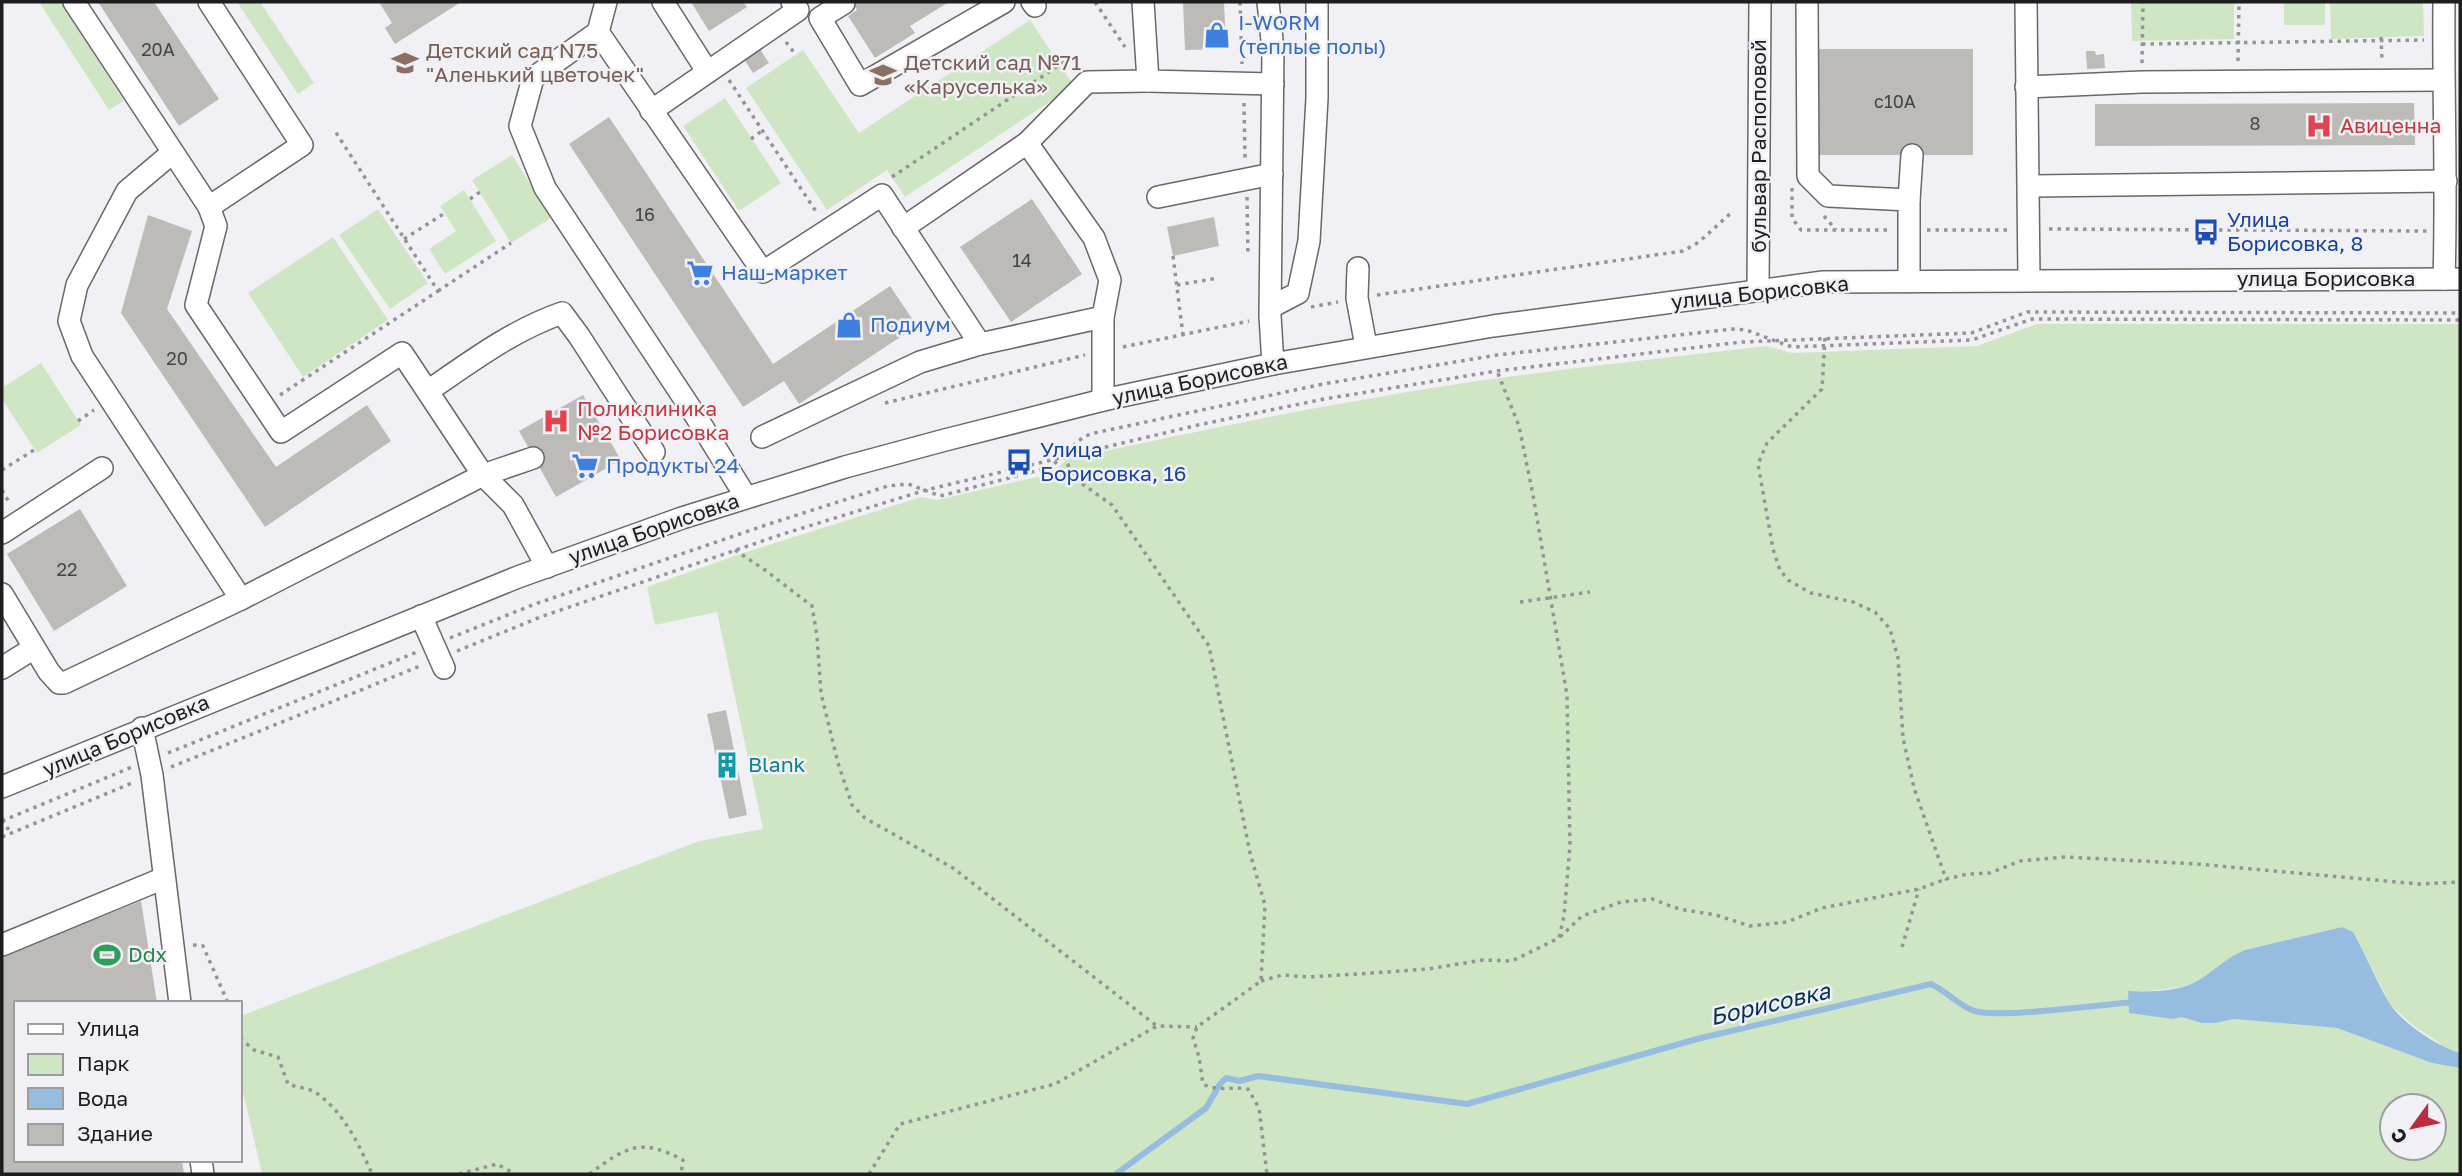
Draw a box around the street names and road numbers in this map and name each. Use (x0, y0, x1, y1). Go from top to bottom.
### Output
street label: бульвар Распоповой (1745, 39, 1771, 253)
street label: улица Борисовка (2237, 265, 2415, 291)
street label: улица Борисовка (1670, 270, 1850, 314)
street label: улица Борисовка (1110, 348, 1290, 410)
street label: улица Борисовка (565, 487, 742, 569)
street label: улица Борисовка (38, 688, 213, 782)

